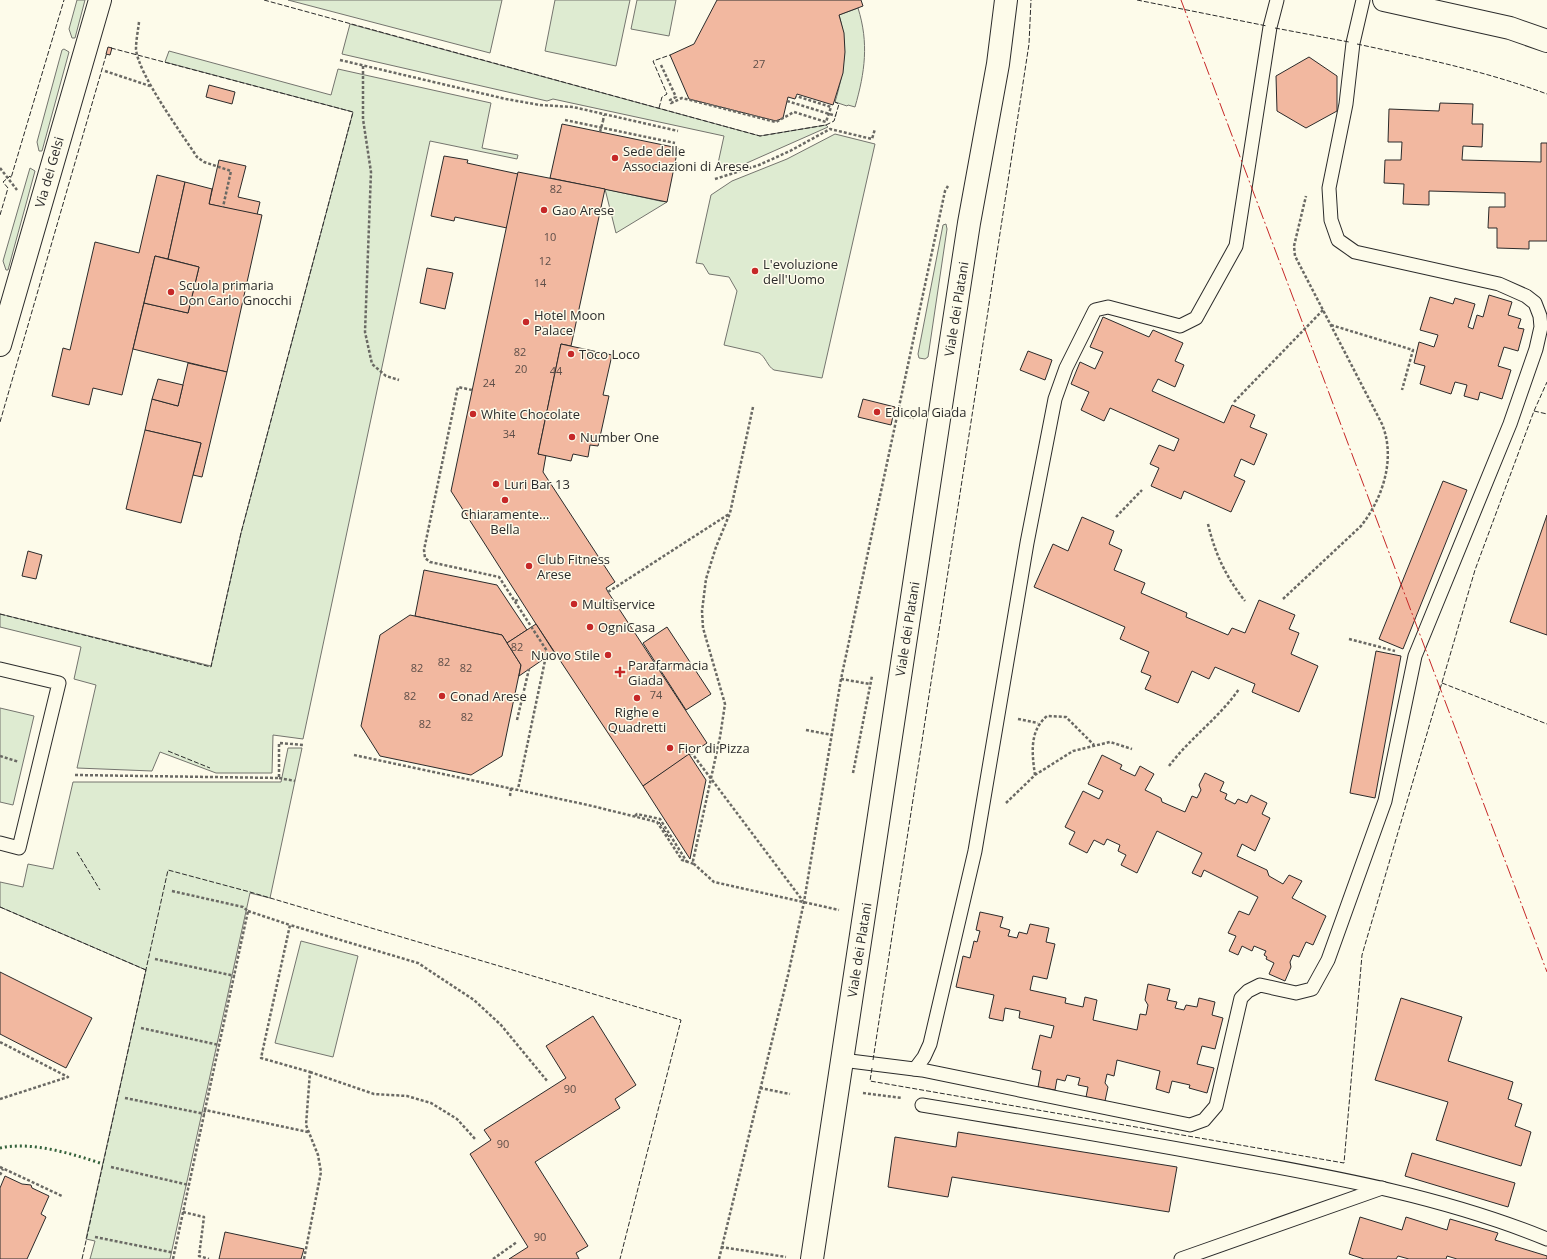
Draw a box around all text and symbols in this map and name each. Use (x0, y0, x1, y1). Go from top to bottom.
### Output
house number: 27 (753, 56, 765, 71)
street label: Via dei Gelsi (30, 134, 68, 210)
place label: Sede delle Associazioni di Arese (623, 142, 749, 175)
marker: Sede delle Associazioni di Arese (610, 153, 620, 163)
house number: 82 (550, 181, 562, 196)
place label: Gao Arese (552, 201, 614, 219)
marker: Gao Arese (539, 205, 549, 215)
house number: 10 (544, 229, 556, 244)
house number: 12 (539, 253, 551, 268)
place label: L'evoluzione dell'Uomo (763, 255, 838, 288)
street label: Viale dei Platani (940, 260, 972, 358)
marker: L'evoluzione dell'Uomo (750, 266, 760, 276)
house number: 14 (534, 275, 547, 290)
place label: Scuola primaria Don Carlo Gnocchi (179, 276, 292, 309)
marker: Scuola primaria Don Carlo Gnocchi (166, 287, 176, 297)
place label: Hotel Moon Palace (534, 306, 605, 339)
marker: Hotel Moon Palace (521, 317, 531, 327)
house number: 82 (514, 344, 526, 359)
place label: Toco Loco (579, 345, 640, 363)
marker: Toco Loco (566, 349, 576, 359)
house number: 20 (515, 361, 527, 376)
house number: 44 (550, 363, 563, 378)
house number: 24 (483, 375, 496, 390)
place label: Edicola Giada (885, 403, 967, 421)
place label: White Chocolate (481, 405, 580, 423)
marker: Edicola Giada (872, 407, 882, 417)
marker: White Chocolate (468, 409, 478, 419)
house number: 34 (503, 426, 516, 441)
place label: Number One (580, 428, 659, 446)
marker: Number One (567, 432, 577, 442)
place label: Luri Bar 13 (504, 475, 570, 493)
marker: Luri Bar 13 (491, 479, 501, 489)
marker: Chiaramente... Bella (500, 495, 510, 505)
place label: Chiaramente... Bella (461, 505, 549, 538)
place label: Club Fitness Arese (537, 550, 610, 583)
marker: Club Fitness Arese (524, 561, 534, 571)
street label: Viale dei Platani (891, 580, 923, 678)
place label: Multiservice (582, 595, 655, 613)
marker: Multiservice (569, 599, 579, 609)
place label: OgniCasa (598, 618, 655, 636)
marker: OgniCasa (585, 622, 595, 632)
house number: 82 (511, 639, 523, 654)
place label: Nuovo Stile (531, 646, 600, 664)
marker: Nuovo Stile (603, 650, 613, 660)
house number: 82 (438, 654, 450, 669)
place label: Parafarmacia Giada (628, 656, 708, 689)
house number: 82 (411, 660, 423, 675)
house number: 82 (460, 660, 472, 675)
marker: Parafarmacia Giada (615, 667, 625, 677)
place label: Conad Arese (450, 687, 527, 705)
house number: 74 (650, 687, 663, 702)
house number: 82 (404, 688, 416, 703)
marker: Conad Arese (437, 691, 447, 701)
marker: Righe e Quadretti (632, 693, 642, 703)
place label: Righe e Quadretti (608, 703, 666, 736)
house number: 82 (461, 709, 473, 724)
house number: 82 (419, 716, 431, 731)
place label: Fior di Pizza (678, 739, 750, 757)
marker: Fior di Pizza (665, 743, 675, 753)
street label: Viale dei Platani (843, 901, 875, 999)
house number: 90 (564, 1081, 576, 1096)
house number: 90 (497, 1136, 509, 1151)
house number: 90 (534, 1229, 546, 1244)

